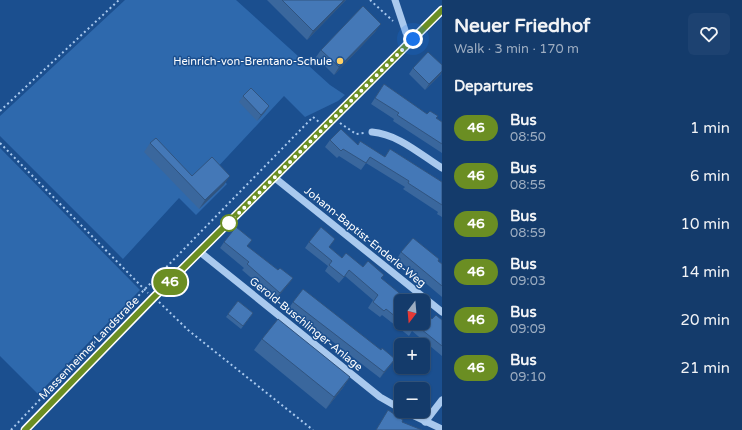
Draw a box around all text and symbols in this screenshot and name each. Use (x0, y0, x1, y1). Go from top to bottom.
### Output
button: heart (688, 13, 730, 55)
text: Neuer Friedhof (454, 15, 590, 37)
your location (403, 29, 423, 49)
text: Walk · 3 min · 170 m (454, 41, 579, 57)
place label: Heinrich-von-Brentano-Schule (173, 55, 332, 68)
marker: Heinrich-von-Brentano-Schule (335, 56, 345, 66)
text: Departures (454, 77, 533, 95)
text: Bus (510, 111, 537, 129)
text: 46 (467, 119, 485, 136)
text: 1 min (690, 119, 730, 137)
text: 08:50 (510, 129, 546, 145)
text: Bus (510, 159, 537, 177)
text: 46 (467, 167, 485, 184)
text: 6 min (690, 167, 730, 185)
text: 08:55 (510, 177, 546, 193)
street label: Johann-Baptist-Enderle-Weg (302, 184, 428, 290)
text: Bus (510, 207, 537, 225)
unlabelled marker (220, 214, 238, 232)
text: 46 (467, 215, 485, 232)
text: 10 min (681, 215, 730, 233)
text: 08:59 (510, 225, 546, 241)
text: Bus (510, 255, 537, 273)
text: 46 (467, 263, 485, 280)
text: 14 min (681, 263, 730, 281)
line badge: 46 (152, 269, 188, 295)
text: 46 (161, 273, 179, 290)
text: 09:03 (510, 273, 546, 289)
street label: Gerold-Buschlinger-Anlage (247, 274, 365, 374)
street label: Massenheimer Landstraße (36, 294, 142, 402)
north arrow (394, 294, 430, 330)
map controls (394, 294, 430, 418)
text: Bus (510, 303, 537, 321)
text: 46 (467, 311, 485, 328)
text: 20 min (681, 311, 730, 329)
text: 09:09 (510, 321, 546, 337)
button: + (394, 338, 430, 374)
text: Bus (510, 351, 537, 369)
text: 46 (467, 359, 485, 376)
text: 21 min (681, 359, 730, 377)
text: 09:10 (510, 369, 546, 385)
button: − (394, 382, 430, 418)

